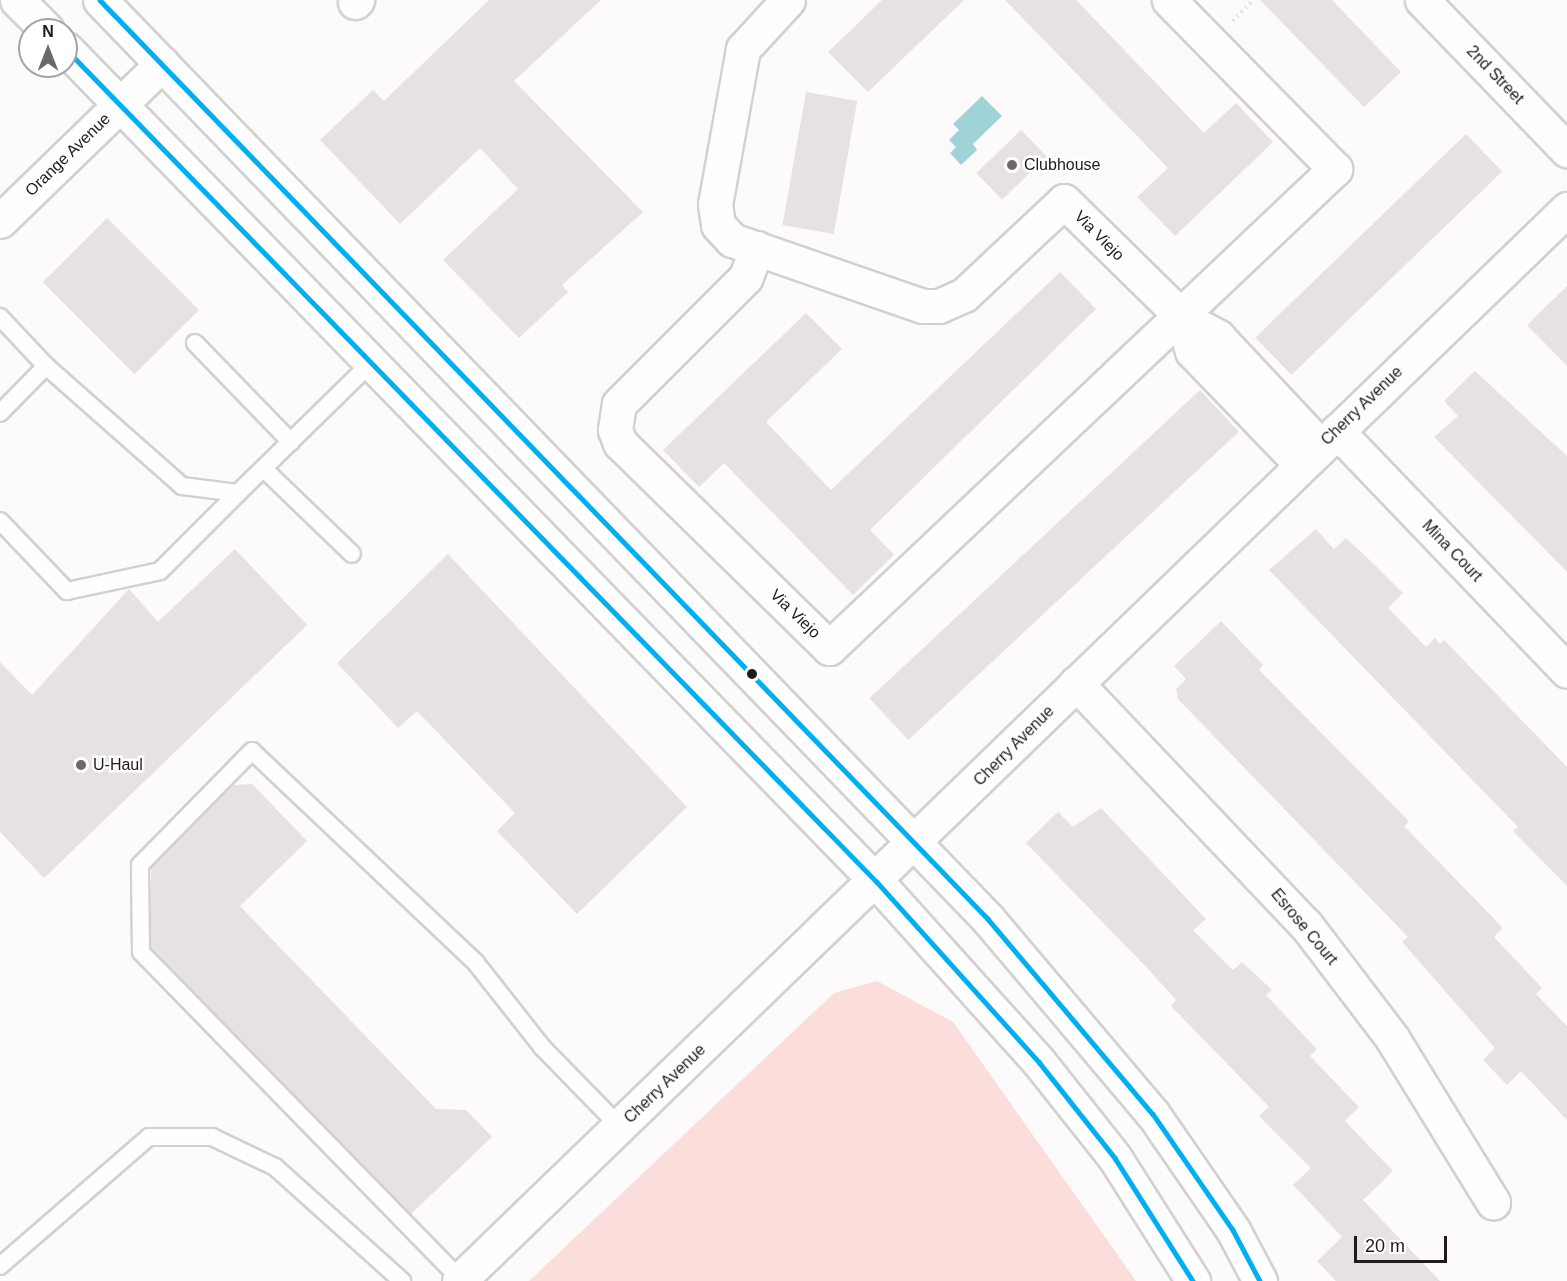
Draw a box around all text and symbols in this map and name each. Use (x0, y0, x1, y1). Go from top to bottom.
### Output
north arrow (18, 18, 78, 78)
text: N (42, 23, 54, 40)
street label: 2nd Street (1462, 42, 1528, 108)
street label: Orange Avenue (21, 109, 115, 201)
place label: Clubhouse (1024, 155, 1100, 175)
marker: Clubhouse (1005, 158, 1019, 172)
street label: Via Viejo (1070, 207, 1128, 265)
street label: Cherry Avenue (1317, 362, 1407, 450)
street label: Mina Court (1418, 516, 1486, 586)
street label: Via Viejo (766, 585, 824, 643)
unlabelled marker (746, 668, 758, 680)
street label: Cherry Avenue (970, 702, 1058, 790)
place label: U-Haul (93, 755, 143, 775)
marker: U-Haul (74, 758, 88, 772)
street label: Esrose Court (1267, 885, 1341, 969)
street label: Cherry Avenue (620, 1040, 710, 1128)
scale bar (1357, 1224, 1450, 1262)
text: 20 m (1365, 1236, 1405, 1256)

